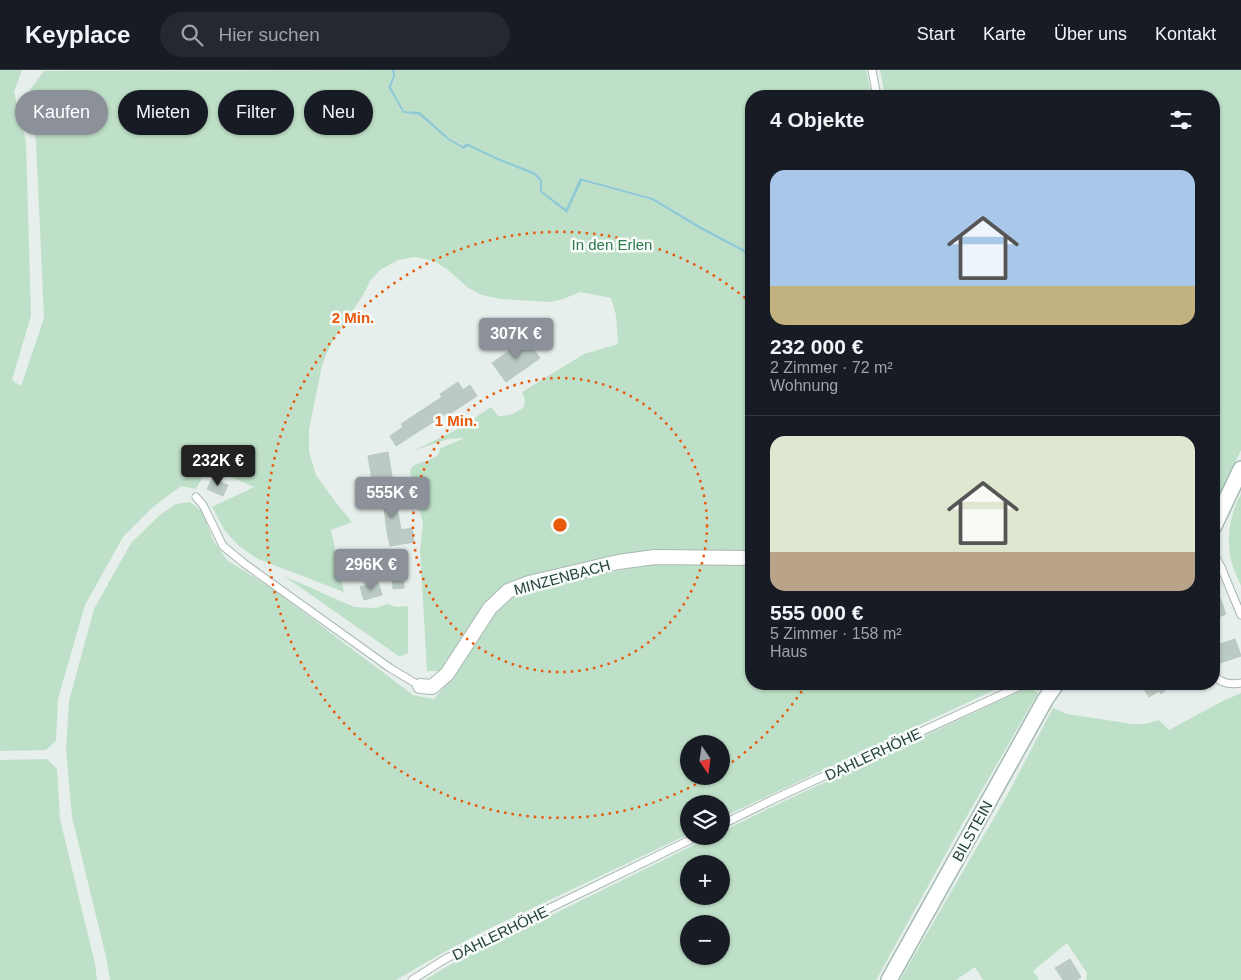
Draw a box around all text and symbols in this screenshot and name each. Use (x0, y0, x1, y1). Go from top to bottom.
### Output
search box (160, 12, 510, 57)
text: Keyplace (25, 21, 130, 48)
icon: search (178, 21, 206, 49)
text: Hier suchen (218, 24, 320, 45)
text: Start (917, 24, 955, 44)
text: Karte (983, 24, 1026, 44)
text: Über uns (1054, 24, 1127, 44)
text: Kontakt (1155, 24, 1216, 44)
chip: Kaufen (15, 90, 108, 135)
chip: Mieten (118, 90, 208, 135)
chip: Filter (218, 90, 294, 135)
chip: Neu (304, 90, 373, 135)
icon: filters (1167, 106, 1195, 134)
text: 4 Objekte (770, 108, 865, 131)
icon: home (938, 203, 1028, 293)
park label: In den Erlen (572, 236, 652, 253)
text: 2 Min. (332, 309, 374, 326)
pin: 307K € (475, 318, 557, 360)
text: 307K € (490, 325, 542, 342)
text: 232 000 € (770, 335, 863, 358)
text: 2 Zimmer · 72 m² (770, 359, 893, 376)
text: Wohnung (770, 377, 838, 394)
text: 1 Min. (435, 412, 477, 429)
pin: 232K € (177, 444, 259, 487)
text: 232K € (192, 452, 244, 469)
icon: home (938, 468, 1028, 558)
pin: 555K € (351, 476, 433, 519)
text: 555K € (366, 484, 418, 501)
centre of rings (551, 516, 569, 534)
pin: 296K € (330, 548, 412, 591)
text: 296K € (345, 556, 397, 573)
street label: MINZENBACH (512, 556, 612, 598)
text: 555 000 € (770, 601, 863, 624)
text: 5 Zimmer · 158 m² (770, 625, 902, 642)
text: Haus (770, 643, 807, 660)
street label: DAHLERHÖHE (822, 724, 924, 784)
north arrow (680, 735, 730, 785)
map controls (680, 735, 730, 965)
button: layers (680, 795, 730, 845)
street label: BILSTEIN (948, 798, 996, 864)
button: + (680, 855, 730, 905)
street label: DAHLERHÖHE (449, 903, 551, 963)
button: − (680, 915, 730, 965)

